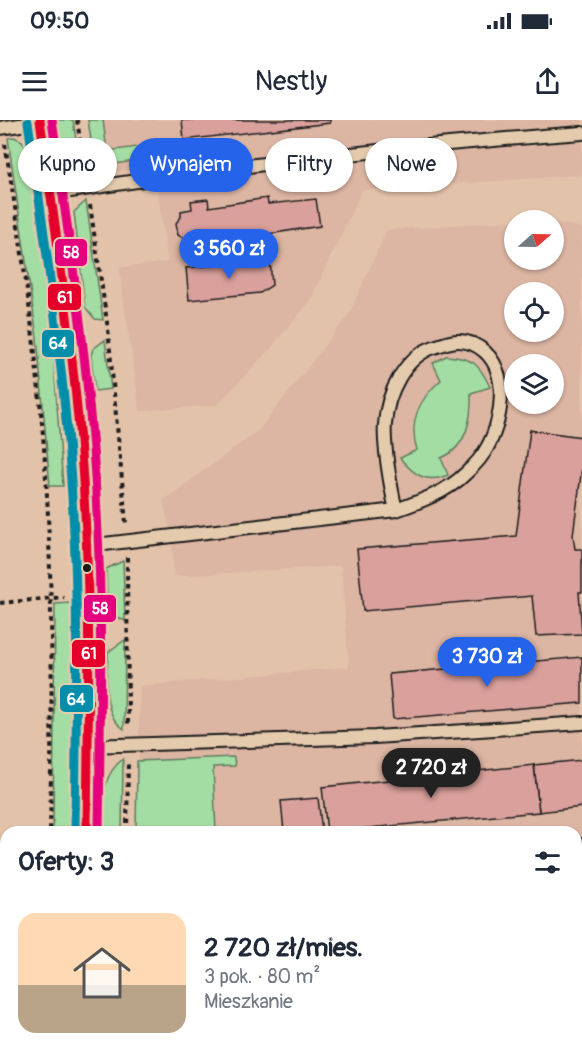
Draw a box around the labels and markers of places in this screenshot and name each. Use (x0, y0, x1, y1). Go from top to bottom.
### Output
pin: 3 560 zł (167, 229, 291, 280)
unlabelled marker (81, 562, 93, 574)
pin: 3 730 zł (425, 637, 549, 688)
pin: 2 720 zł (369, 748, 493, 799)

